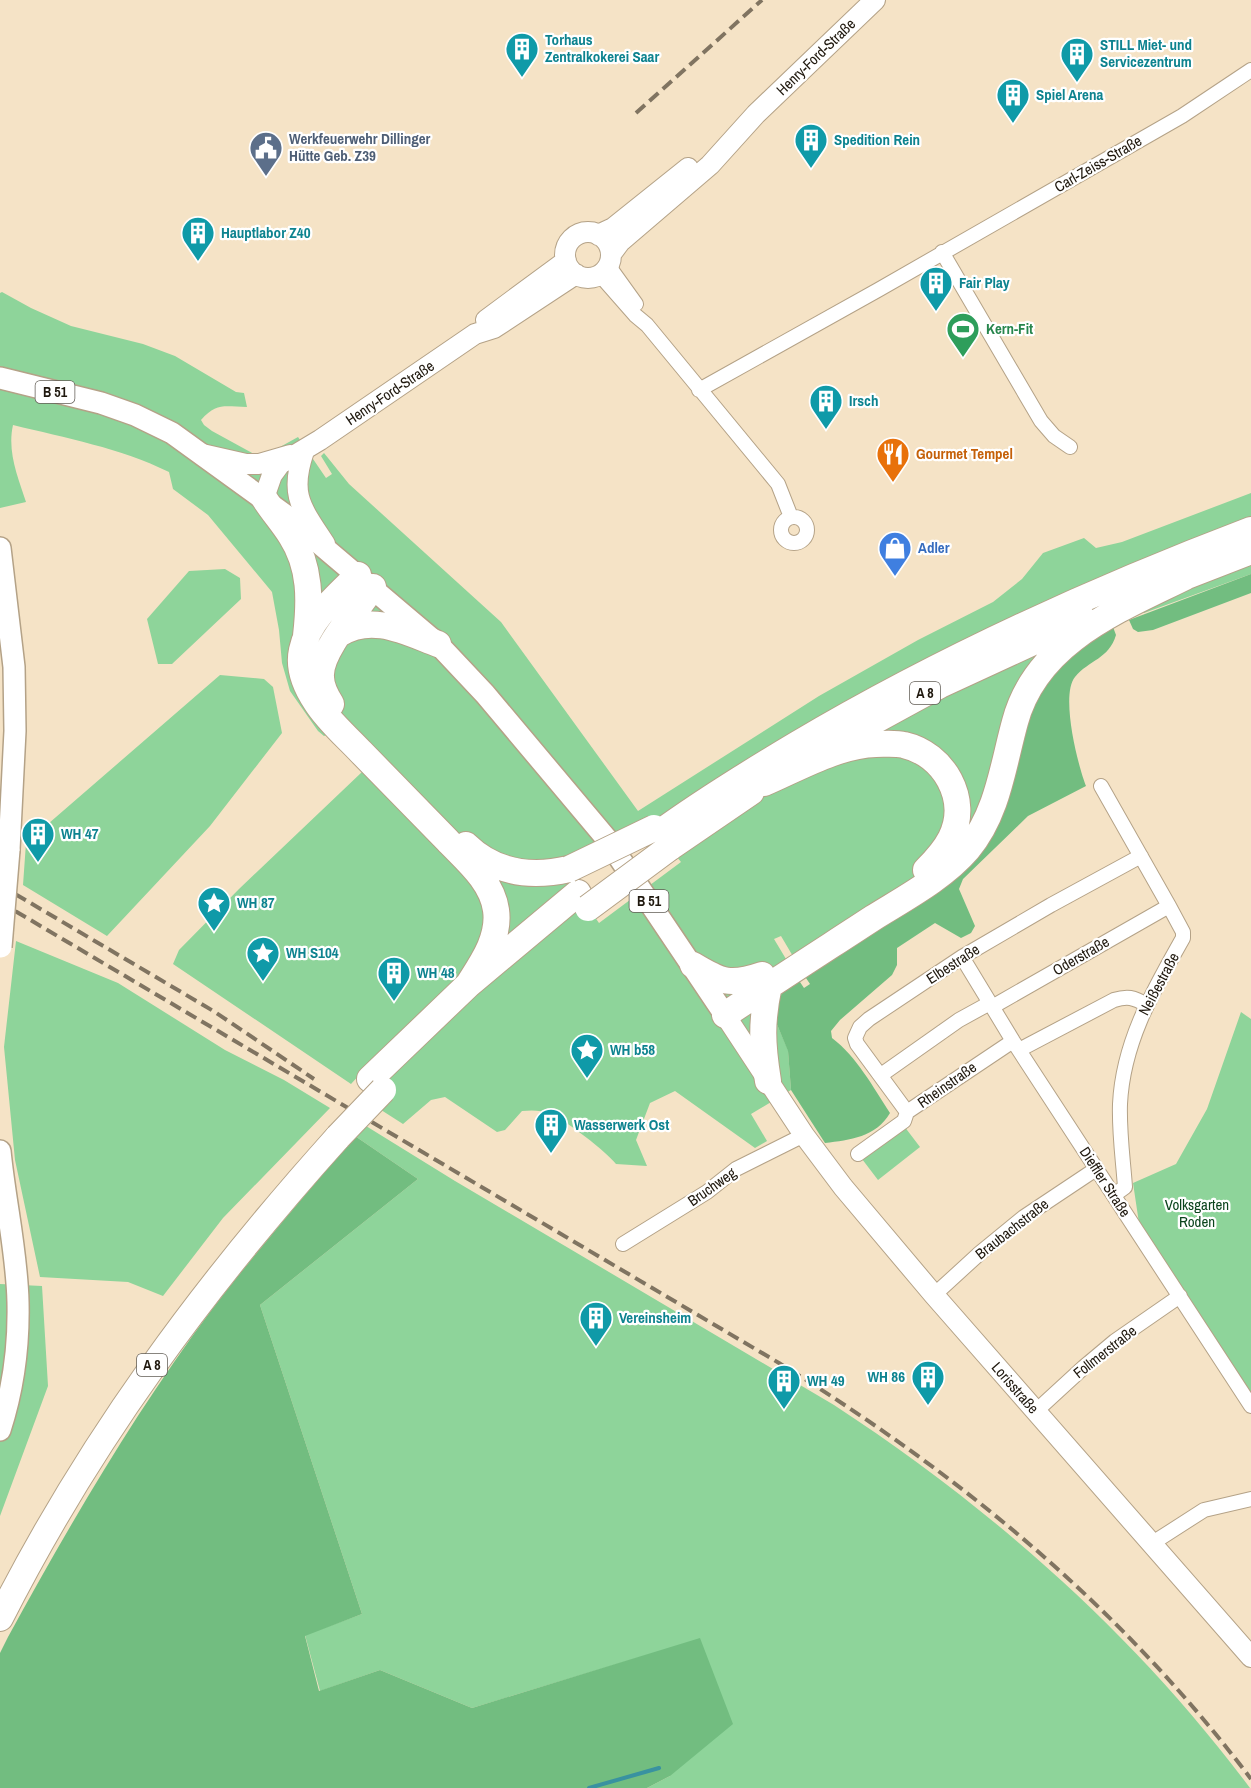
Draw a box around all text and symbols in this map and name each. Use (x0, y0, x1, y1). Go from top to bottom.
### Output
street label: Henry-Ford-Straße (771, 13, 860, 100)
place label: Torhaus Zentralkokerei Saar (545, 29, 659, 67)
building icon: Torhaus Zentralkokerei Saar (504, 31, 540, 78)
place label: STILL Miet- und Servicezentrum (1100, 34, 1192, 72)
building icon: STILL Miet- und Servicezentrum (1059, 36, 1095, 83)
building icon: Spiel Arena (995, 77, 1031, 124)
place label: Spiel Arena (1036, 84, 1103, 105)
building icon: Spedition Rein (793, 122, 829, 169)
place label: Werkfeuerwehr Dillinger Hütte Geb. Z39 (289, 128, 431, 166)
place label: Spedition Rein (834, 129, 920, 150)
public building icon: Werkfeuerwehr Dillinger Hütte Geb. Z39 (248, 130, 284, 177)
street label: Carl-Zeiss-Straße (1050, 130, 1145, 197)
building icon: Hauptlabor Z40 (180, 215, 216, 262)
place label: Hauptlabor Z40 (221, 222, 311, 243)
building icon: Fair Play (918, 265, 954, 312)
place label: Fair Play (959, 272, 1010, 293)
sports icon: Kern-Fit (945, 311, 981, 358)
place label: Kern-Fit (986, 318, 1033, 339)
street label: Henry-Ford-Straße (341, 355, 438, 430)
road number: B 51 (36, 381, 74, 403)
building icon: Irsch (808, 383, 844, 430)
place label: Irsch (849, 390, 878, 411)
restaurant icon: Gourmet Tempel (875, 436, 911, 483)
place label: Gourmet Tempel (916, 443, 1013, 464)
shop icon: Adler (877, 530, 913, 577)
place label: Adler (918, 537, 950, 558)
road number: A 8 (910, 682, 940, 704)
building icon: WH 47 (20, 816, 56, 863)
place label: WH 47 (61, 823, 99, 844)
place icon: WH 87 (196, 885, 232, 932)
road number: B 51 (630, 890, 668, 912)
place label: WH 87 (237, 892, 275, 913)
street label: Oderstraße (1049, 931, 1113, 980)
place icon: WH S104 (245, 935, 281, 982)
street label: Elbestraße (922, 938, 984, 989)
place label: WH S104 (286, 942, 339, 963)
street label: Neißestraße (1133, 949, 1184, 1019)
building icon: WH 48 (376, 955, 412, 1002)
place label: WH 48 (417, 962, 455, 983)
place icon: WH b58 (569, 1032, 605, 1079)
place label: WH b58 (610, 1039, 655, 1060)
street label: Rheinstraße (913, 1056, 981, 1113)
building icon: Wasserwerk Ost (533, 1107, 569, 1154)
place label: Wasserwerk Ost (574, 1114, 669, 1135)
street label: Dieffler Straße (1075, 1143, 1136, 1221)
street label: Bruchweg (683, 1162, 740, 1211)
street label: Braubachstraße (971, 1193, 1053, 1264)
park label: Volksgarten Roden (1165, 1194, 1229, 1232)
building icon: Vereinsheim (578, 1300, 614, 1347)
place label: Vereinsheim (619, 1307, 691, 1328)
street label: Follmerstraße (1069, 1320, 1141, 1383)
road number: A 8 (137, 1354, 167, 1376)
street label: Lorisstraße (987, 1357, 1044, 1418)
building icon: WH 86 (910, 1359, 946, 1406)
building icon: WH 49 (766, 1363, 802, 1410)
place label: WH 86 (867, 1366, 905, 1387)
place label: WH 49 (807, 1370, 845, 1391)

